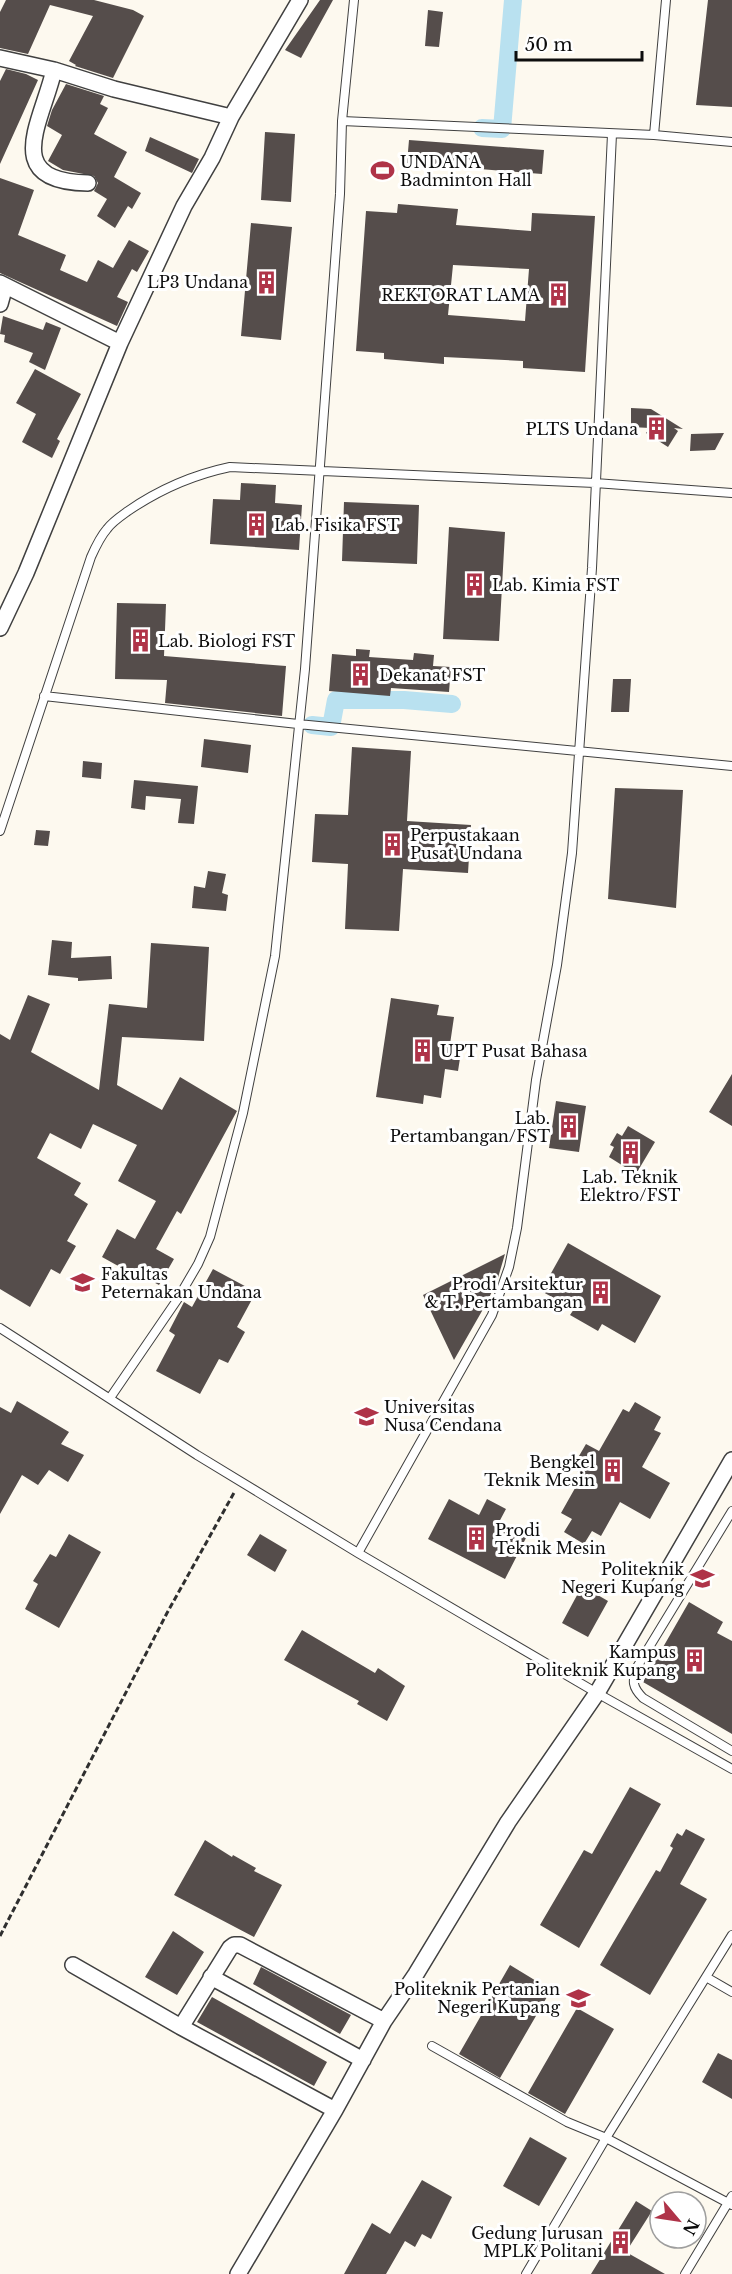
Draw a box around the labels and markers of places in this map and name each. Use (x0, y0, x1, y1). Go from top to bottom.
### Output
place label: UNDANA Badminton Hall (400, 152, 532, 190)
sports icon: UNDANA Badminton Hall (369, 158, 395, 184)
building icon: LP3 Undana (253, 269, 279, 295)
place label: LP3 Undana (147, 272, 248, 292)
building icon: REKTORAT LAMA (545, 282, 571, 308)
place label: REKTORAT LAMA (381, 285, 541, 305)
building icon: PLTS Undana (643, 416, 669, 442)
place label: PLTS Undana (526, 419, 638, 439)
building icon: Lab. Fisika FST (243, 512, 269, 538)
place label: Lab. Fisika FST (274, 515, 400, 535)
building icon: Lab. Kimia FST (461, 572, 487, 598)
place label: Lab. Kimia FST (492, 575, 620, 595)
building icon: Lab. Biologi FST (127, 628, 153, 654)
place label: Lab. Biologi FST (158, 631, 295, 651)
building icon: Dekanat FST (348, 662, 374, 688)
place label: Dekanat FST (379, 665, 485, 685)
place label: Perpustakaan Pusat Undana (410, 825, 522, 863)
building icon: Perpustakaan Pusat Undana (379, 831, 405, 857)
building icon: UPT Pusat Bahasa (409, 1038, 435, 1064)
place label: UPT Pusat Bahasa (440, 1041, 587, 1061)
place label: Lab. Pertambangan/FST (390, 1108, 550, 1146)
building icon: Lab. Pertambangan/FST (555, 1114, 581, 1140)
building icon: Lab. Teknik Elektro/FST (617, 1139, 643, 1165)
place label: Lab. Teknik Elektro/FST (580, 1167, 681, 1205)
place label: Fakultas Peternakan Undana (101, 1264, 262, 1302)
school or university icon: Fakultas Peternakan Undana (70, 1270, 96, 1296)
place label: Prodi Arsitektur & T. Pertambangan (425, 1274, 583, 1312)
building icon: Prodi Arsitektur & T. Pertambangan (588, 1280, 614, 1306)
place label: Universitas Nusa Cendana (384, 1397, 502, 1435)
school or university icon: Universitas Nusa Cendana (353, 1403, 379, 1429)
place label: Bengkel Teknik Mesin (484, 1452, 595, 1490)
building icon: Bengkel Teknik Mesin (600, 1458, 626, 1484)
place label: Prodi Teknik Mesin (495, 1520, 606, 1558)
building icon: Prodi Teknik Mesin (464, 1526, 490, 1552)
place label: Politeknik Negeri Kupang (561, 1559, 684, 1597)
school or university icon: Politeknik Negeri Kupang (689, 1565, 715, 1591)
place label: Kampus Politeknik Kupang (525, 1642, 676, 1680)
building icon: Kampus Politeknik Kupang (681, 1648, 707, 1674)
place label: Politeknik Pertanian Negeri Kupang (394, 1979, 560, 2017)
school or university icon: Politeknik Pertanian Negeri Kupang (565, 1985, 591, 2011)
place label: Gedung Jurusan MPLK Politani (471, 2223, 604, 2261)
building icon: Gedung Jurusan MPLK Politani (608, 2229, 634, 2255)

